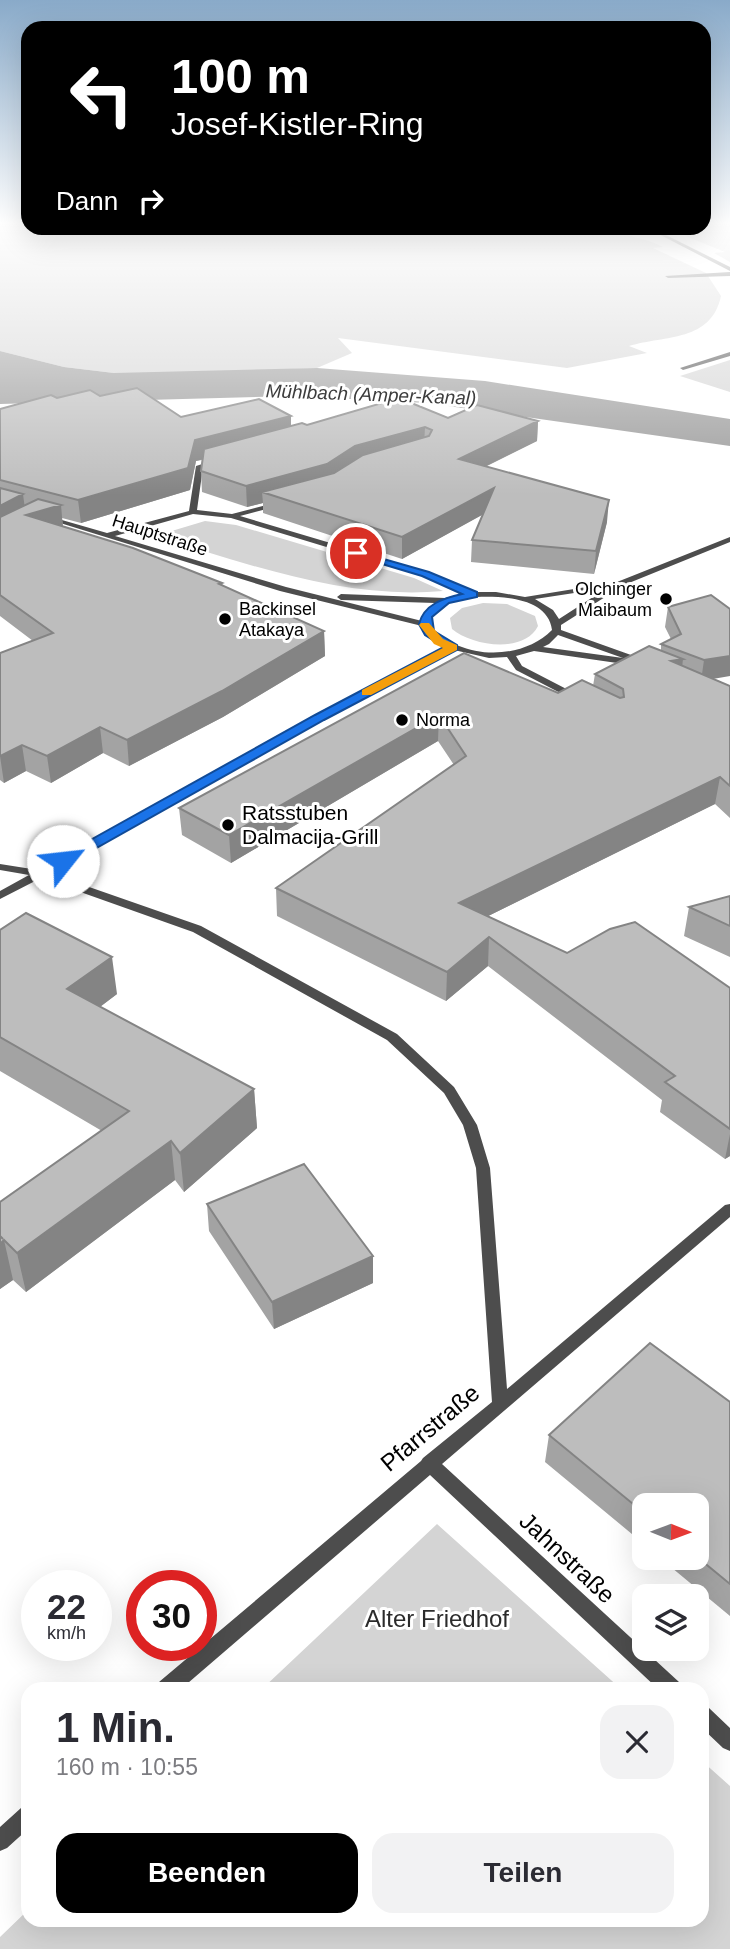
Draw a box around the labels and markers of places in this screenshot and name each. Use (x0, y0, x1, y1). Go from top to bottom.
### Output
pin (326, 523, 386, 583)
place label: Olchinger Maibaum (575, 579, 652, 620)
marker: Olchinger Maibaum (658, 591, 674, 607)
place label: Backinsel Atakaya (239, 599, 316, 640)
marker: Backinsel Atakaya (217, 611, 233, 627)
place label: Norma (416, 710, 471, 730)
marker: Norma (394, 712, 410, 728)
place label: Ratsstuben Dalmacija-Grill (242, 801, 379, 848)
marker: Ratsstuben Dalmacija-Grill (220, 817, 236, 833)

